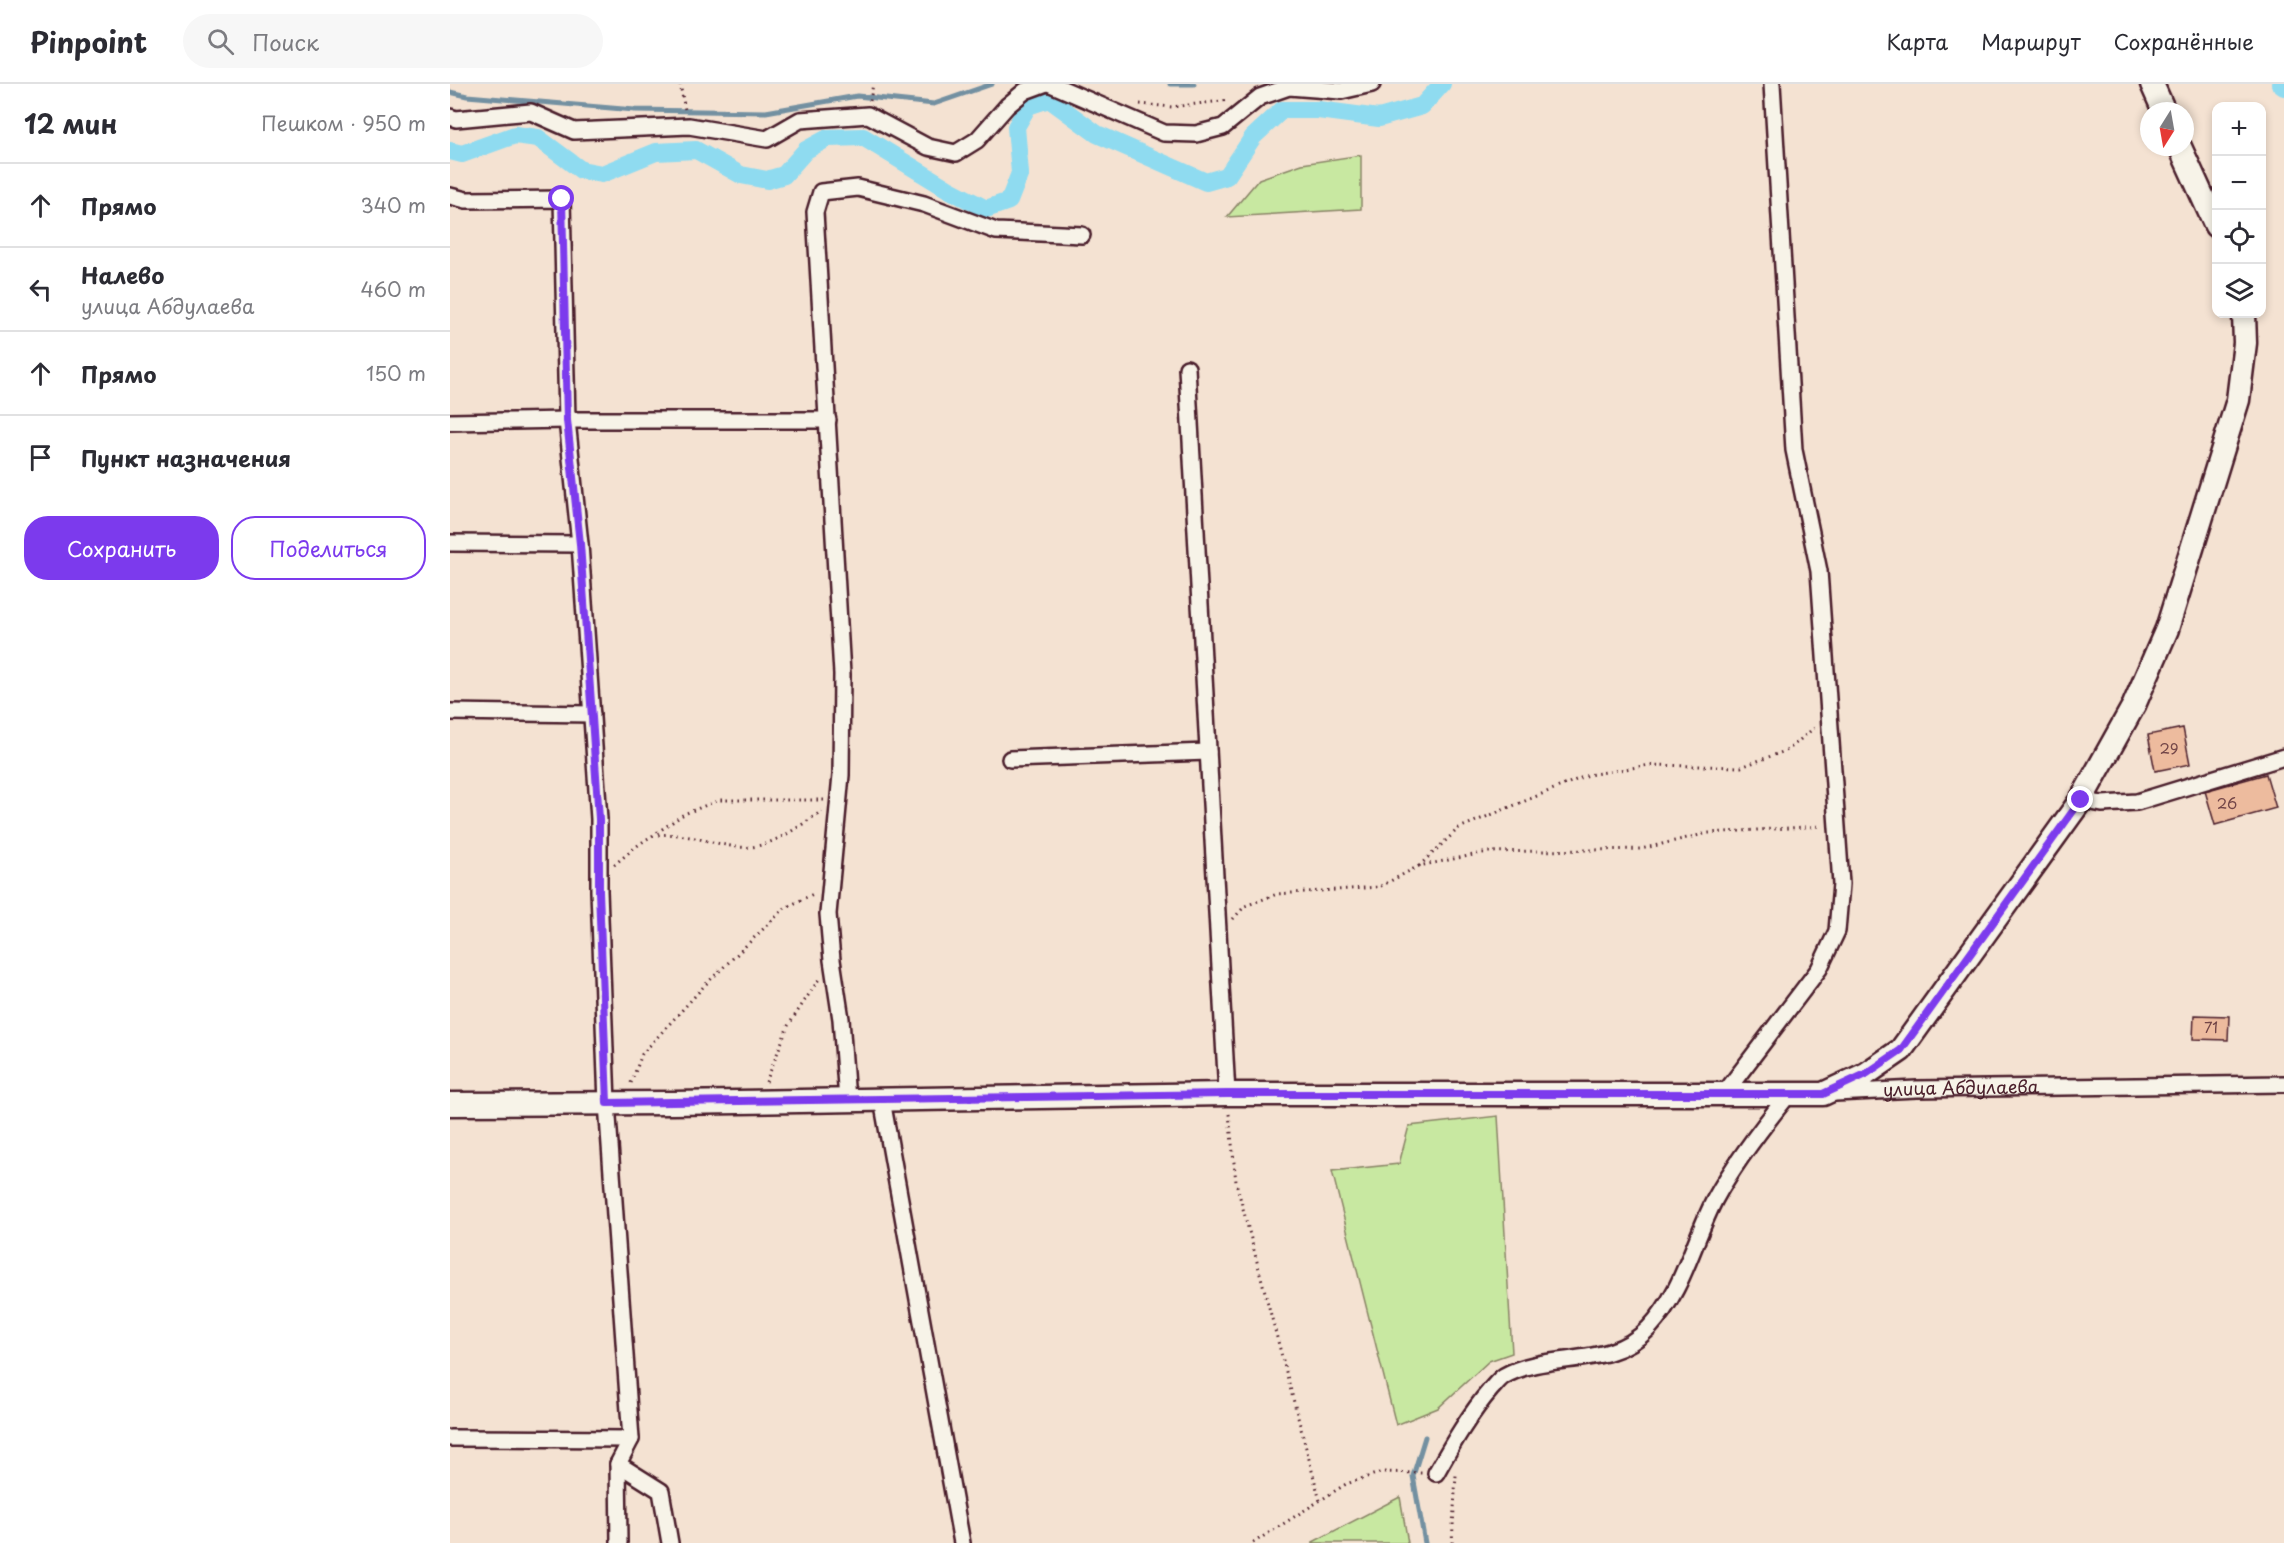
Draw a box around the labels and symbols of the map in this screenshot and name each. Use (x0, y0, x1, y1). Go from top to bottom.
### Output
north arrow (2140, 102, 2194, 156)
route start (548, 185, 574, 211)
house number: 29 (2159, 736, 2179, 759)
route end (2067, 786, 2093, 812)
house number: 26 (2217, 791, 2237, 814)
house number: 71 (2204, 1015, 2218, 1038)
street label: улица Абдулаева (1882, 1072, 2040, 1103)

